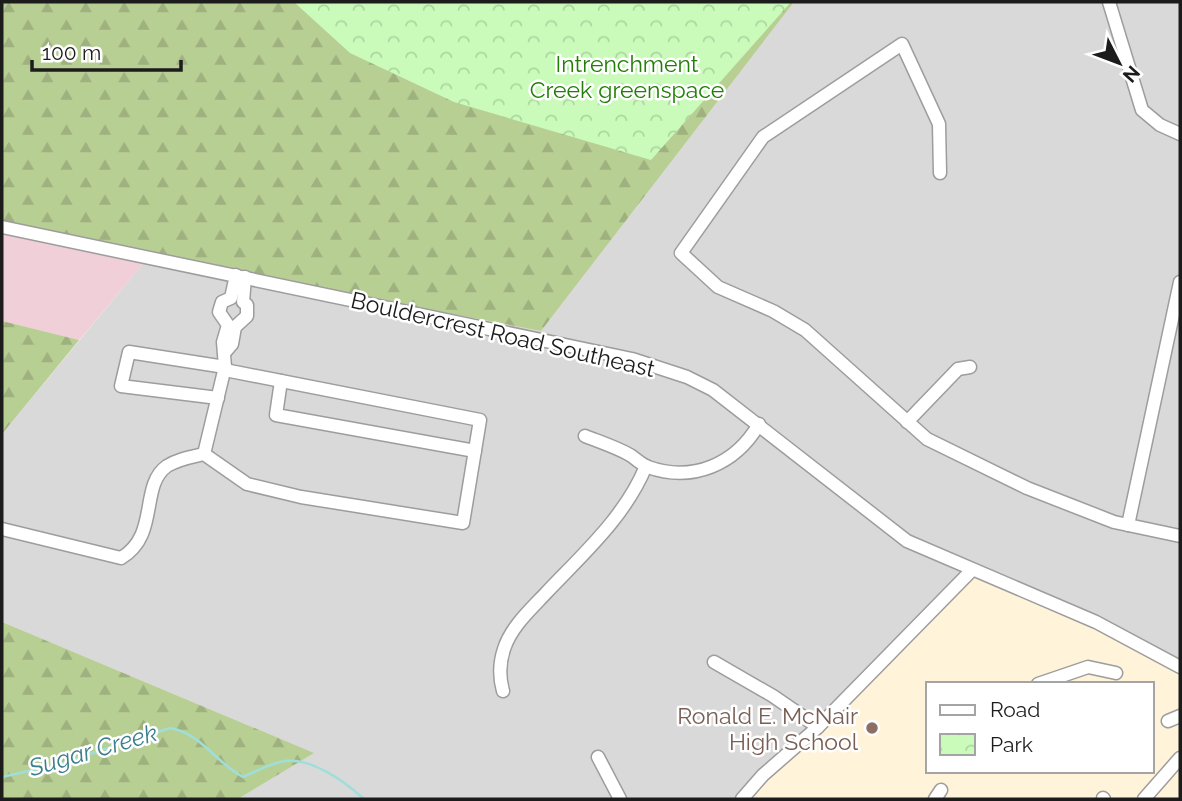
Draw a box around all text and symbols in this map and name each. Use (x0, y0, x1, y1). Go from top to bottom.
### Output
scale bar (32, 28, 180, 72)
north arrow (1084, 28, 1154, 98)
text: 100 m (42, 40, 101, 65)
park label: Intrenchment Creek greenspace (530, 50, 724, 103)
text: N (1119, 62, 1145, 87)
street label: Bouldercrest Road Southeast (348, 286, 658, 382)
legend (926, 682, 1154, 773)
text: Road (990, 697, 1040, 722)
place label: Ronald E. McNair High School (677, 702, 859, 755)
water label: Sugar Creek (25, 718, 161, 782)
marker: Ronald E. McNair High School (864, 720, 880, 736)
text: Park (990, 732, 1033, 757)

